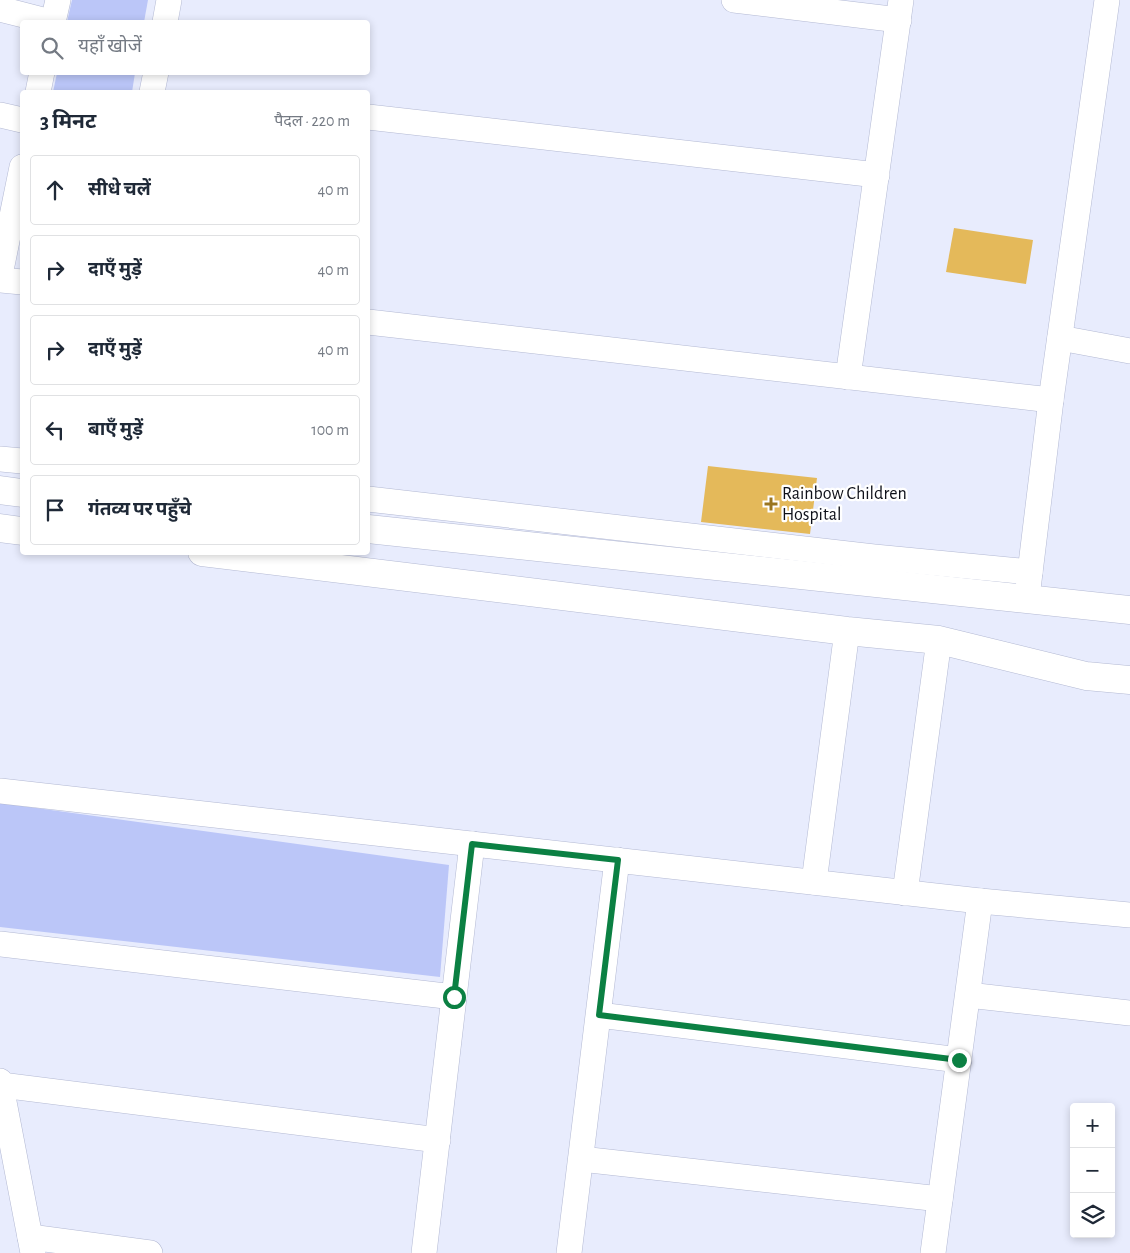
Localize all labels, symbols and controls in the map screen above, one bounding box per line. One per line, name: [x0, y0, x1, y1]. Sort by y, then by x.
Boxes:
search box: [20, 20, 370, 75]
icon: search: [38, 34, 66, 62]
text: यहाँ खोजें: [78, 37, 142, 56]
text: 3 मिनट: [40, 111, 96, 132]
text: पैदल · 220 m: [274, 113, 350, 129]
icon: ahead: [41, 176, 69, 204]
text: सीधे चलें: [88, 180, 151, 199]
text: 40 m: [317, 182, 349, 198]
icon: right: [41, 256, 69, 284]
text: दाएँ मुड़ें: [88, 260, 142, 279]
text: 40 m: [317, 262, 349, 278]
icon: right: [41, 336, 69, 364]
text: दाएँ मुड़ें: [88, 340, 142, 359]
text: 40 m: [317, 342, 349, 358]
icon: left: [41, 416, 69, 444]
text: बाएँ मुड़ें: [88, 420, 143, 439]
text: 100 m: [311, 422, 349, 438]
place label: Rainbow Children Hospital: [782, 485, 907, 524]
icon: arrive: [41, 496, 69, 524]
marker: Rainbow Children Hospital: [764, 497, 778, 511]
text: गंतव्य पर पहुँचे: [88, 500, 191, 519]
route start: [443, 986, 466, 1009]
route end: [948, 1049, 971, 1072]
map controls: [1070, 1103, 1115, 1238]
button: +: [1070, 1103, 1115, 1148]
button: −: [1070, 1148, 1115, 1193]
button: layers: [1070, 1193, 1115, 1238]

